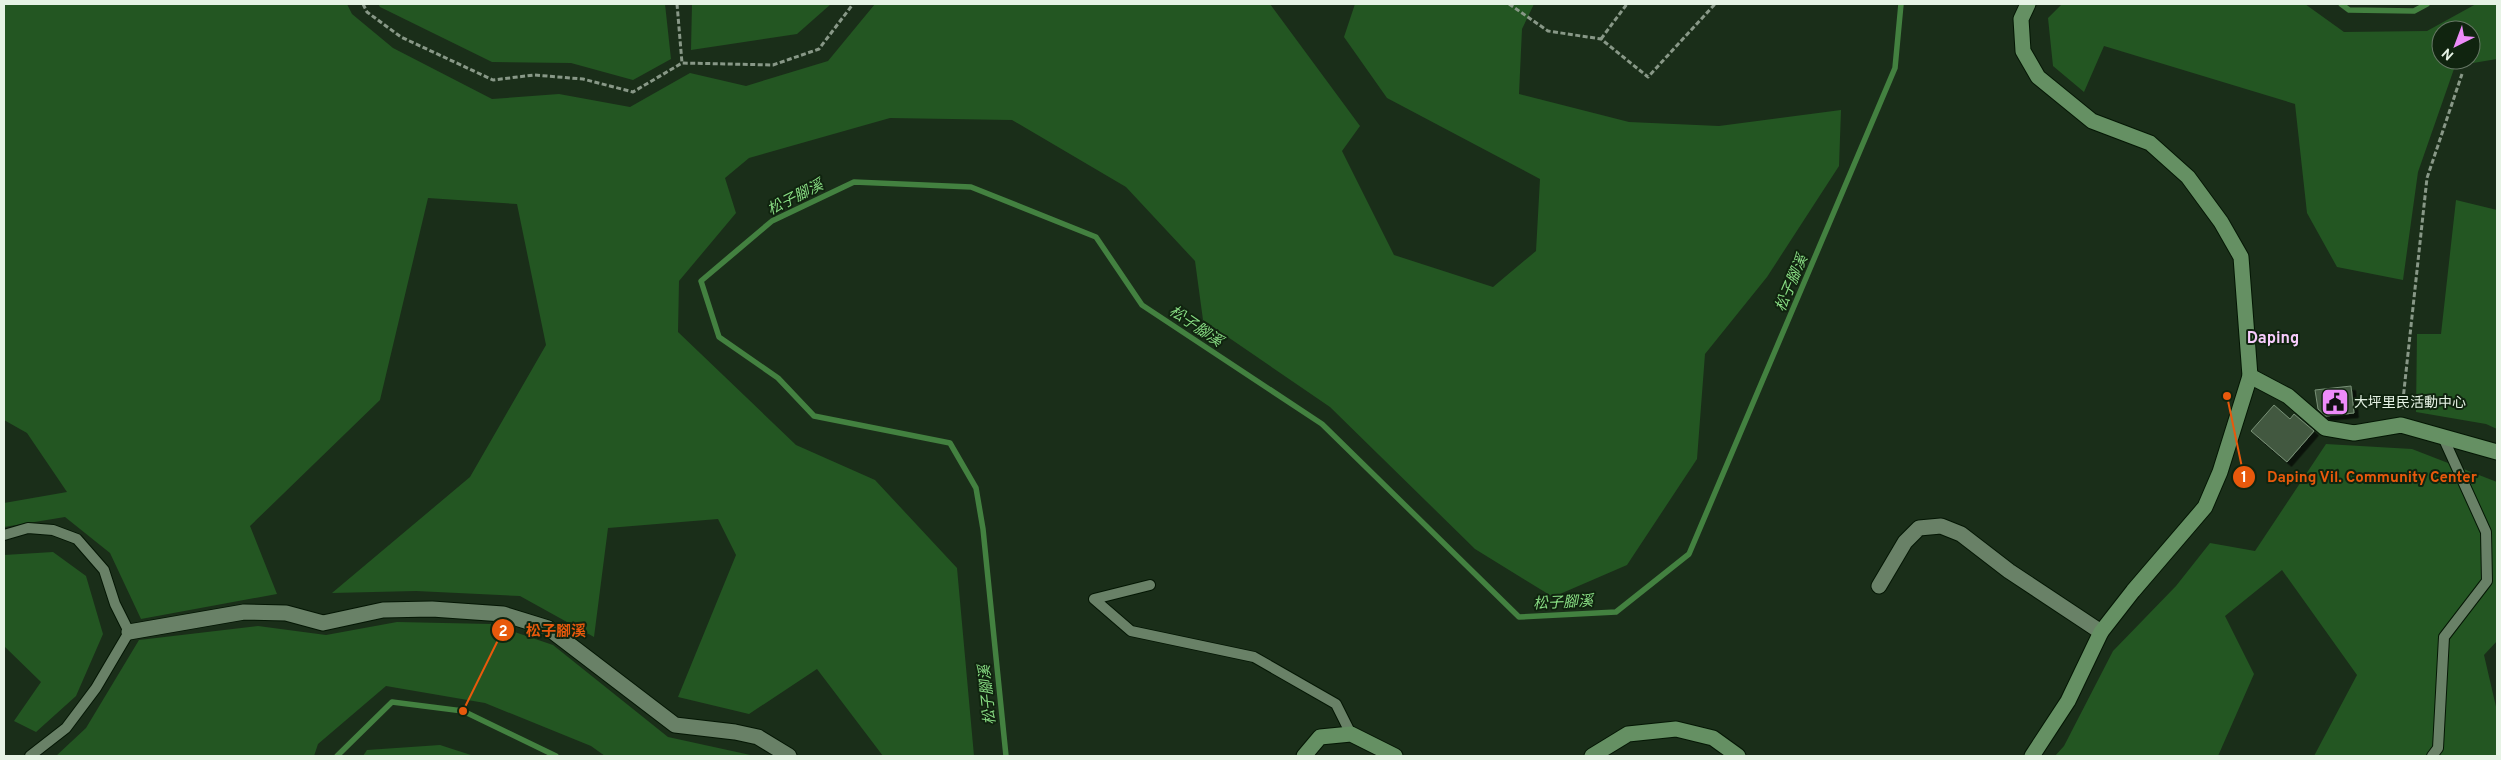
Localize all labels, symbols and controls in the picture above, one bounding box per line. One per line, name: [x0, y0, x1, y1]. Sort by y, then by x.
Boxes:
north arrow: [2431, 20, 2481, 70]
text: N: [2439, 44, 2458, 63]
water label: 松子腳溪: [765, 175, 828, 220]
water label: 松子腳溪: [1772, 250, 1814, 315]
water label: 松子腳溪: [1165, 303, 1227, 353]
district label: Daping: [2247, 329, 2299, 349]
public building icon: 大坪里民活動中心: [2320, 387, 2350, 417]
place label: 大坪里民活動中心: [2354, 395, 2466, 412]
callout: Daping Vil. Community Center: [2231, 462, 2487, 492]
text: 1: [2241, 469, 2247, 488]
text: Daping Vil. Community Center: [2267, 469, 2478, 488]
water label: 松子腳溪: [1533, 592, 1596, 615]
callout: 松子腳溪: [491, 615, 596, 645]
text: 2: [498, 623, 508, 642]
text: 松子腳溪: [526, 623, 586, 642]
water label: 松子腳溪: [976, 662, 1001, 726]

